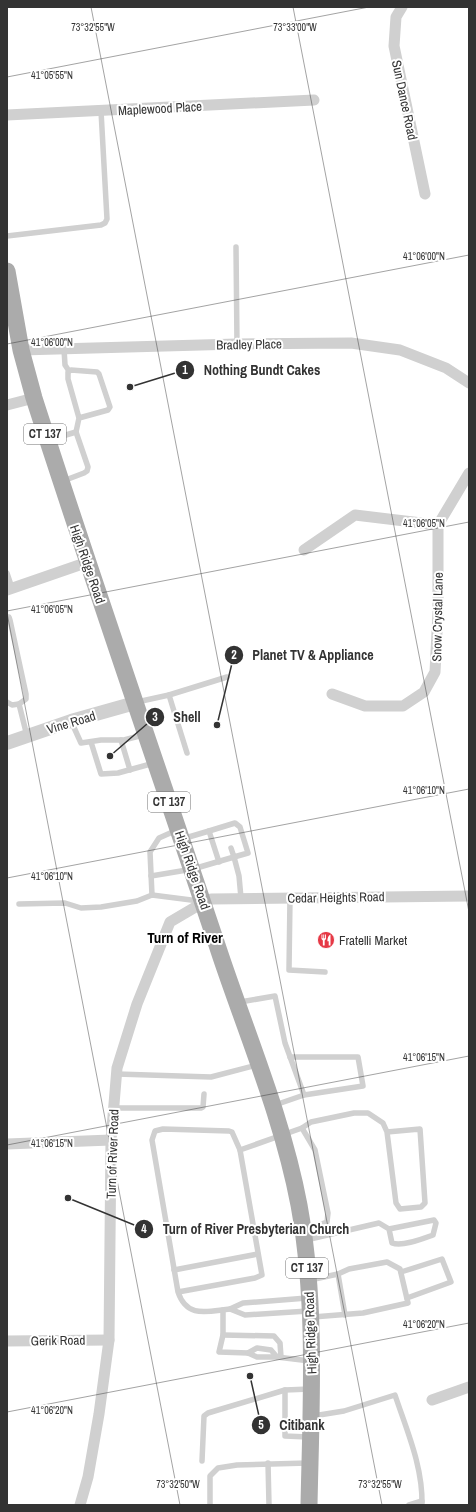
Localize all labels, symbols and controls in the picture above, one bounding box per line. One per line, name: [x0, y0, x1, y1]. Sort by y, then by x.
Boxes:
text: 73°32'55"W: [71, 21, 115, 34]
text: 73°33'00"W: [273, 21, 317, 34]
street label: Sun Dance Road: [388, 59, 421, 142]
text: 41°05'55"N: [31, 69, 73, 82]
street label: Maplewood Place: [118, 98, 203, 119]
text: 41°06'00"N: [403, 250, 445, 263]
street label: Bradley Place: [216, 335, 282, 354]
text: 41°06'00"N: [31, 336, 73, 349]
callout: Nothing Bundt Cakes: [175, 357, 328, 383]
text: Nothing Bundt Cakes: [204, 361, 320, 379]
text: 1: [182, 362, 188, 378]
road number: CT 137: [24, 424, 66, 444]
text: 41°06'05"N: [403, 517, 445, 530]
street label: High Ridge Road: [66, 522, 109, 606]
street label: Snow Crystal Lane: [428, 572, 447, 662]
text: 41°06'05"N: [31, 603, 73, 616]
callout: Planet TV & Appliance: [224, 642, 382, 668]
text: Planet TV & Appliance: [252, 646, 374, 664]
text: 2: [231, 647, 237, 663]
callout: Shell: [145, 704, 209, 730]
street label: Vine Road: [45, 707, 98, 738]
text: Shell: [173, 708, 201, 726]
text: 3: [152, 709, 158, 725]
text: 41°06'10"N: [403, 784, 445, 797]
road number: CT 137: [148, 792, 190, 812]
street label: High Ridge Road: [171, 828, 214, 912]
text: 41°06'10"N: [31, 870, 73, 883]
street label: Cedar Heights Road: [287, 888, 385, 907]
district label: Turn of River: [147, 927, 223, 948]
restaurant icon: Fratelli Market: [316, 930, 336, 950]
place label: Fratelli Market: [339, 932, 407, 949]
text: 41°06'15"N: [403, 1051, 445, 1064]
street label: Turn of River Road: [102, 1109, 123, 1199]
text: 41°06'15"N: [31, 1137, 73, 1150]
callout: Turn of River Presbyterian Church: [134, 1216, 357, 1242]
text: Turn of River Presbyterian Church: [163, 1220, 349, 1238]
text: 4: [141, 1221, 147, 1237]
road number: CT 137: [286, 1258, 328, 1278]
street label: High Ridge Road: [301, 1291, 320, 1374]
text: 41°06'20"N: [403, 1318, 445, 1331]
street label: Gerik Road: [31, 1332, 85, 1349]
text: 41°06'20"N: [31, 1404, 73, 1417]
callout: Citibank: [251, 1412, 332, 1438]
text: Citibank: [279, 1416, 325, 1434]
text: 5: [258, 1417, 264, 1433]
text: 73°32'50"W: [156, 1478, 200, 1491]
text: 73°32'55"W: [358, 1478, 402, 1491]

